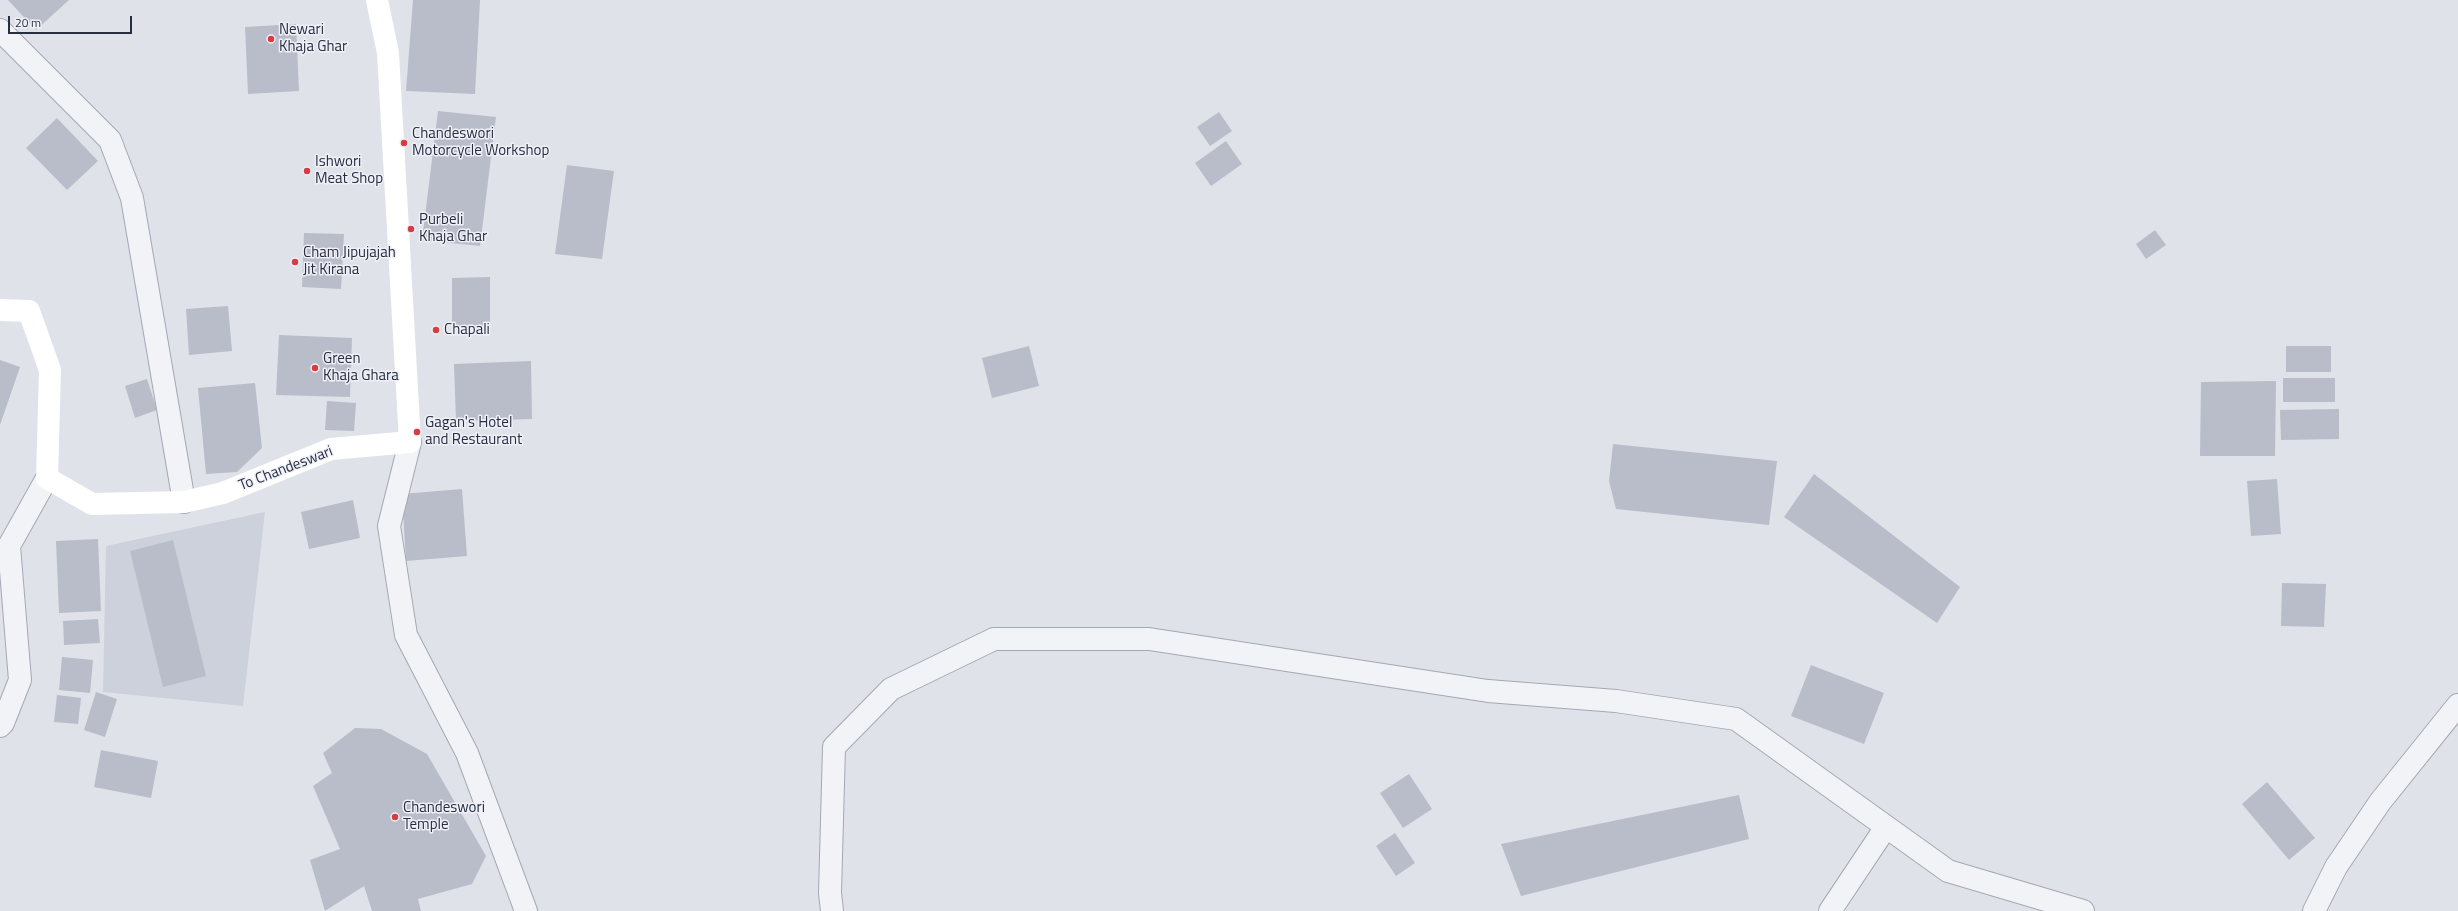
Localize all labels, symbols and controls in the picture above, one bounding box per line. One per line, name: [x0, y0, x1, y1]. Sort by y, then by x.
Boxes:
scale bar: [10, 8, 134, 34]
text: 20 m: [15, 13, 41, 32]
place label: Newari Khaja Ghar: [279, 21, 347, 56]
marker: Newari Khaja Ghar: [266, 34, 276, 44]
place label: Chandeswori Motorcycle Workshop: [412, 125, 549, 160]
marker: Chandeswori Motorcycle Workshop: [399, 138, 409, 148]
place label: Ishwori Meat Shop: [315, 153, 383, 188]
marker: Ishwori Meat Shop: [302, 166, 312, 176]
place label: Purbeli Khaja Ghar: [419, 211, 487, 246]
marker: Purbeli Khaja Ghar: [406, 224, 416, 234]
place label: Cham Jipujajah Jit Kirana: [303, 244, 396, 279]
marker: Cham Jipujajah Jit Kirana: [290, 257, 300, 267]
place label: Chapali: [444, 321, 490, 339]
marker: Chapali: [431, 325, 441, 335]
place label: Green Khaja Ghara: [323, 350, 399, 385]
marker: Green Khaja Ghara: [310, 363, 320, 373]
place label: Gagan's Hotel and Restaurant: [425, 414, 522, 449]
marker: Gagan's Hotel and Restaurant: [412, 427, 422, 437]
street label: To Chandeswari: [236, 443, 336, 495]
place label: Chandeswori Temple: [403, 799, 485, 834]
marker: Chandeswori Temple: [390, 812, 400, 822]

